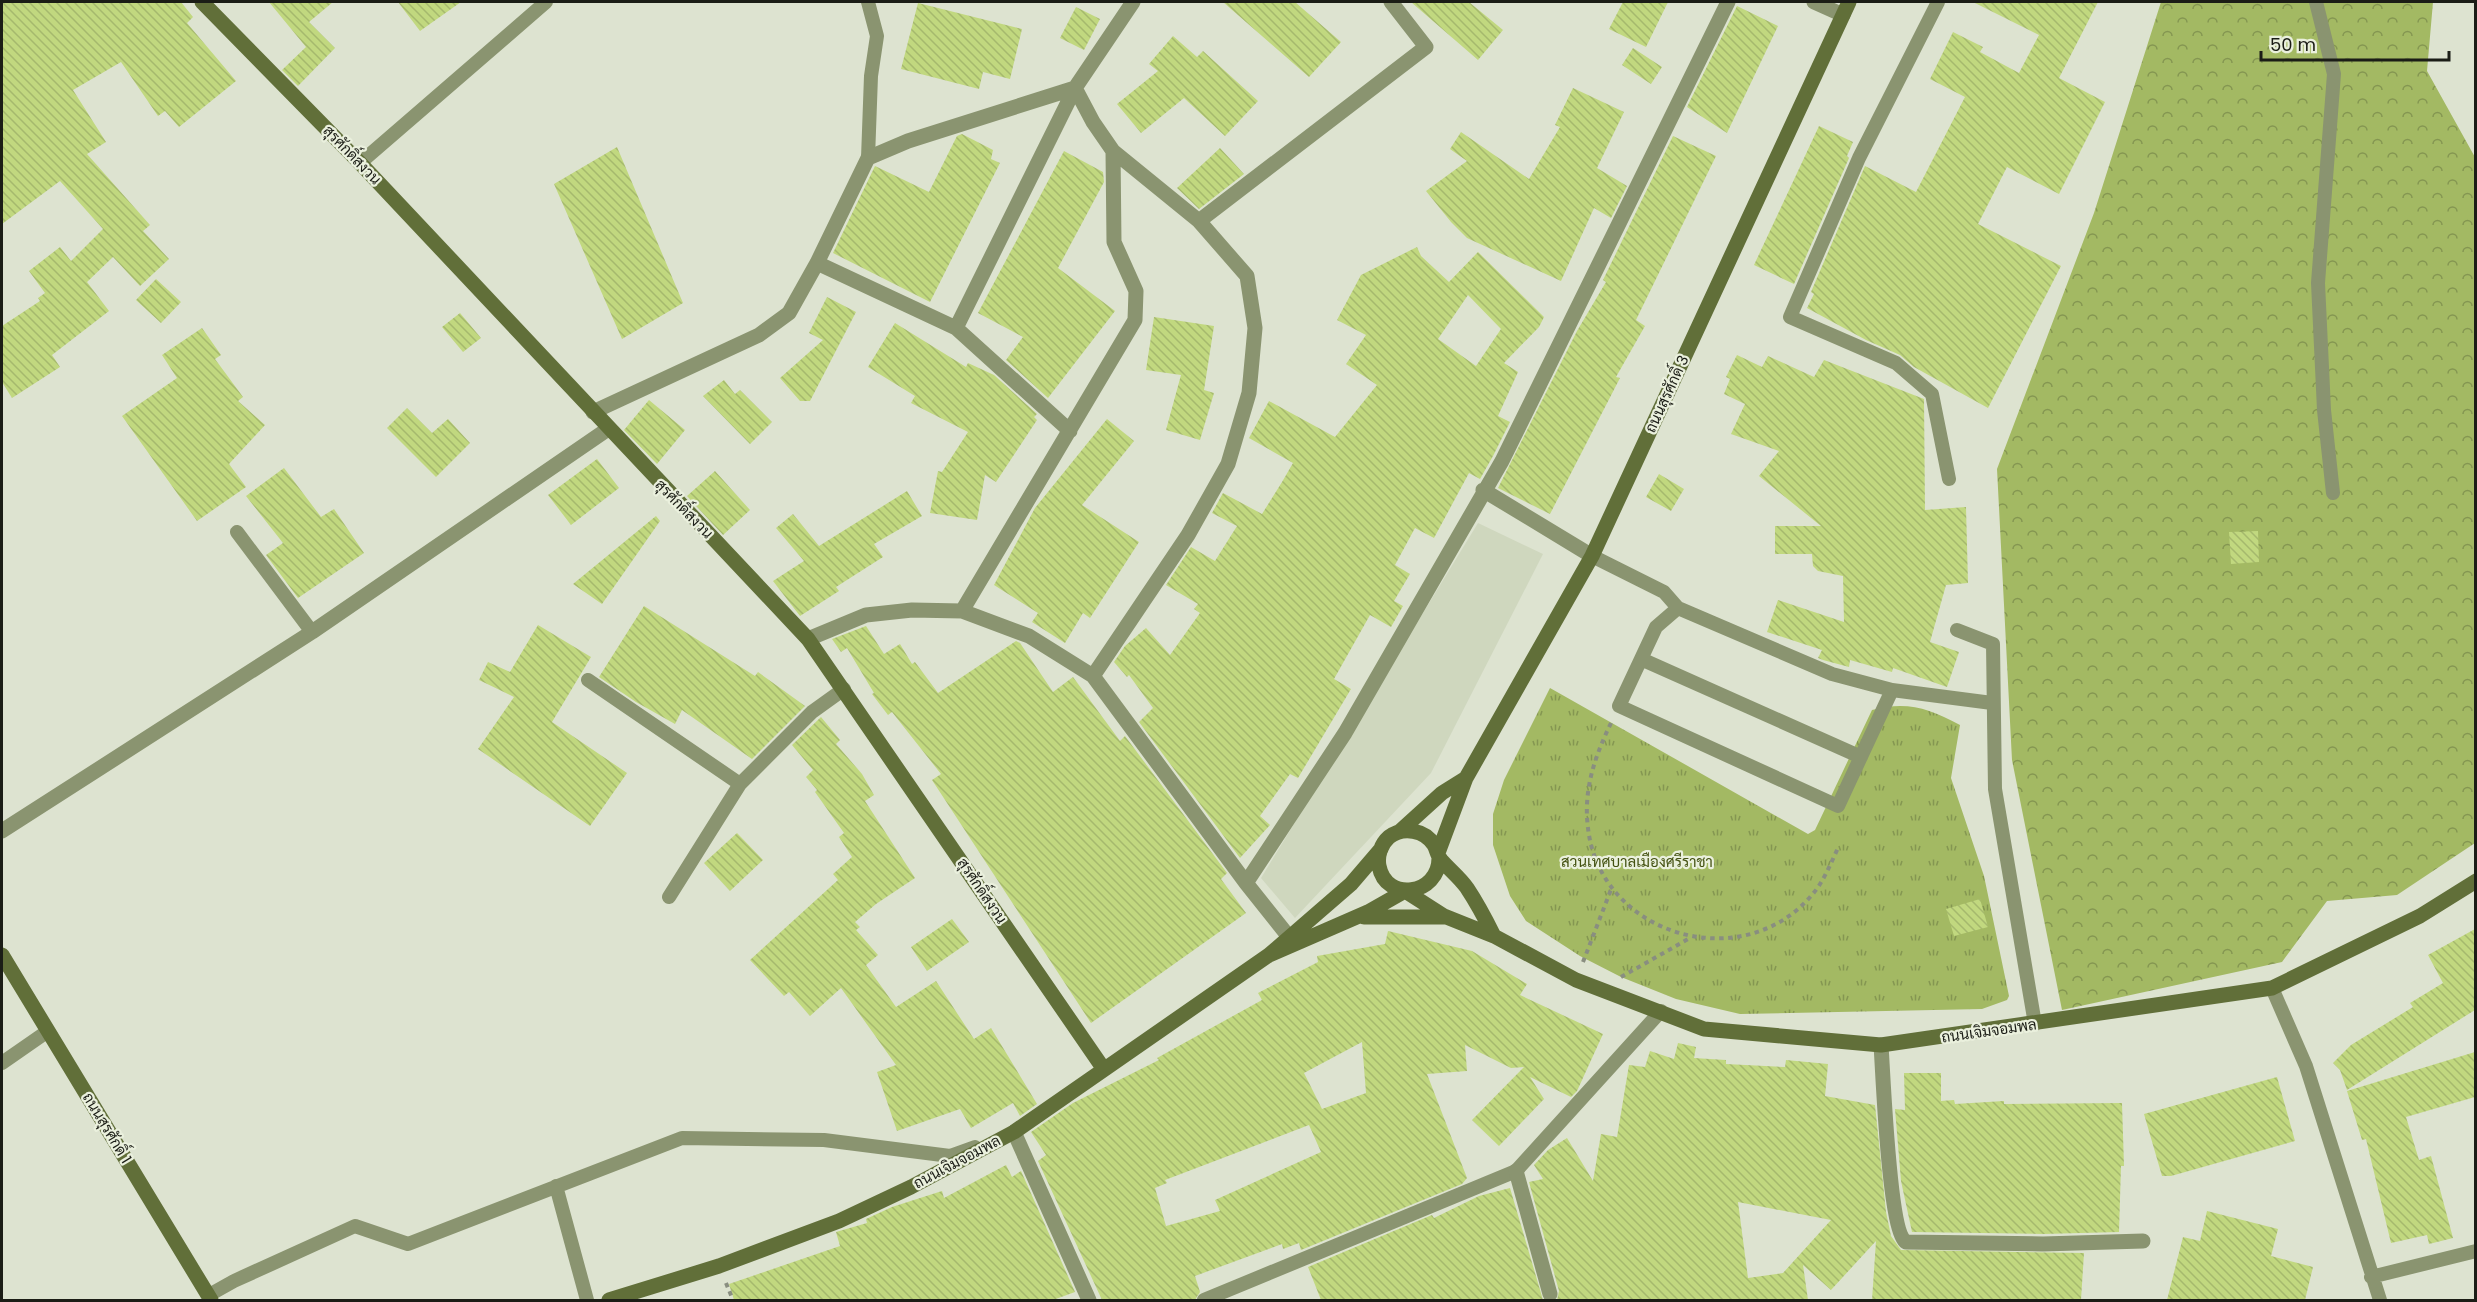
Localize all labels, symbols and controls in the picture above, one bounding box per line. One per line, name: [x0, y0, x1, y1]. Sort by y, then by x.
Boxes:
scale bar: [2261, 24, 2448, 62]
text: 50 m: [2270, 32, 2316, 57]
street label: สุรศักดิ์สงวน: [318, 117, 389, 190]
street label: ถนนสุรศักดิ์ 3: [1636, 350, 1695, 436]
street label: สุรศักดิ์สงวน: [650, 471, 721, 544]
street label: สุรศักดิ์สงวน: [952, 851, 1016, 928]
park label: สวนเทศบาลเมืองศรีราชา: [1561, 851, 1713, 872]
street label: ถนนเจิมจอมพล: [1940, 1013, 2038, 1048]
street label: ถนนสุรศักดิ์ 1: [77, 1086, 141, 1168]
street label: ถนนเจิมจอมพล: [910, 1130, 1004, 1193]

